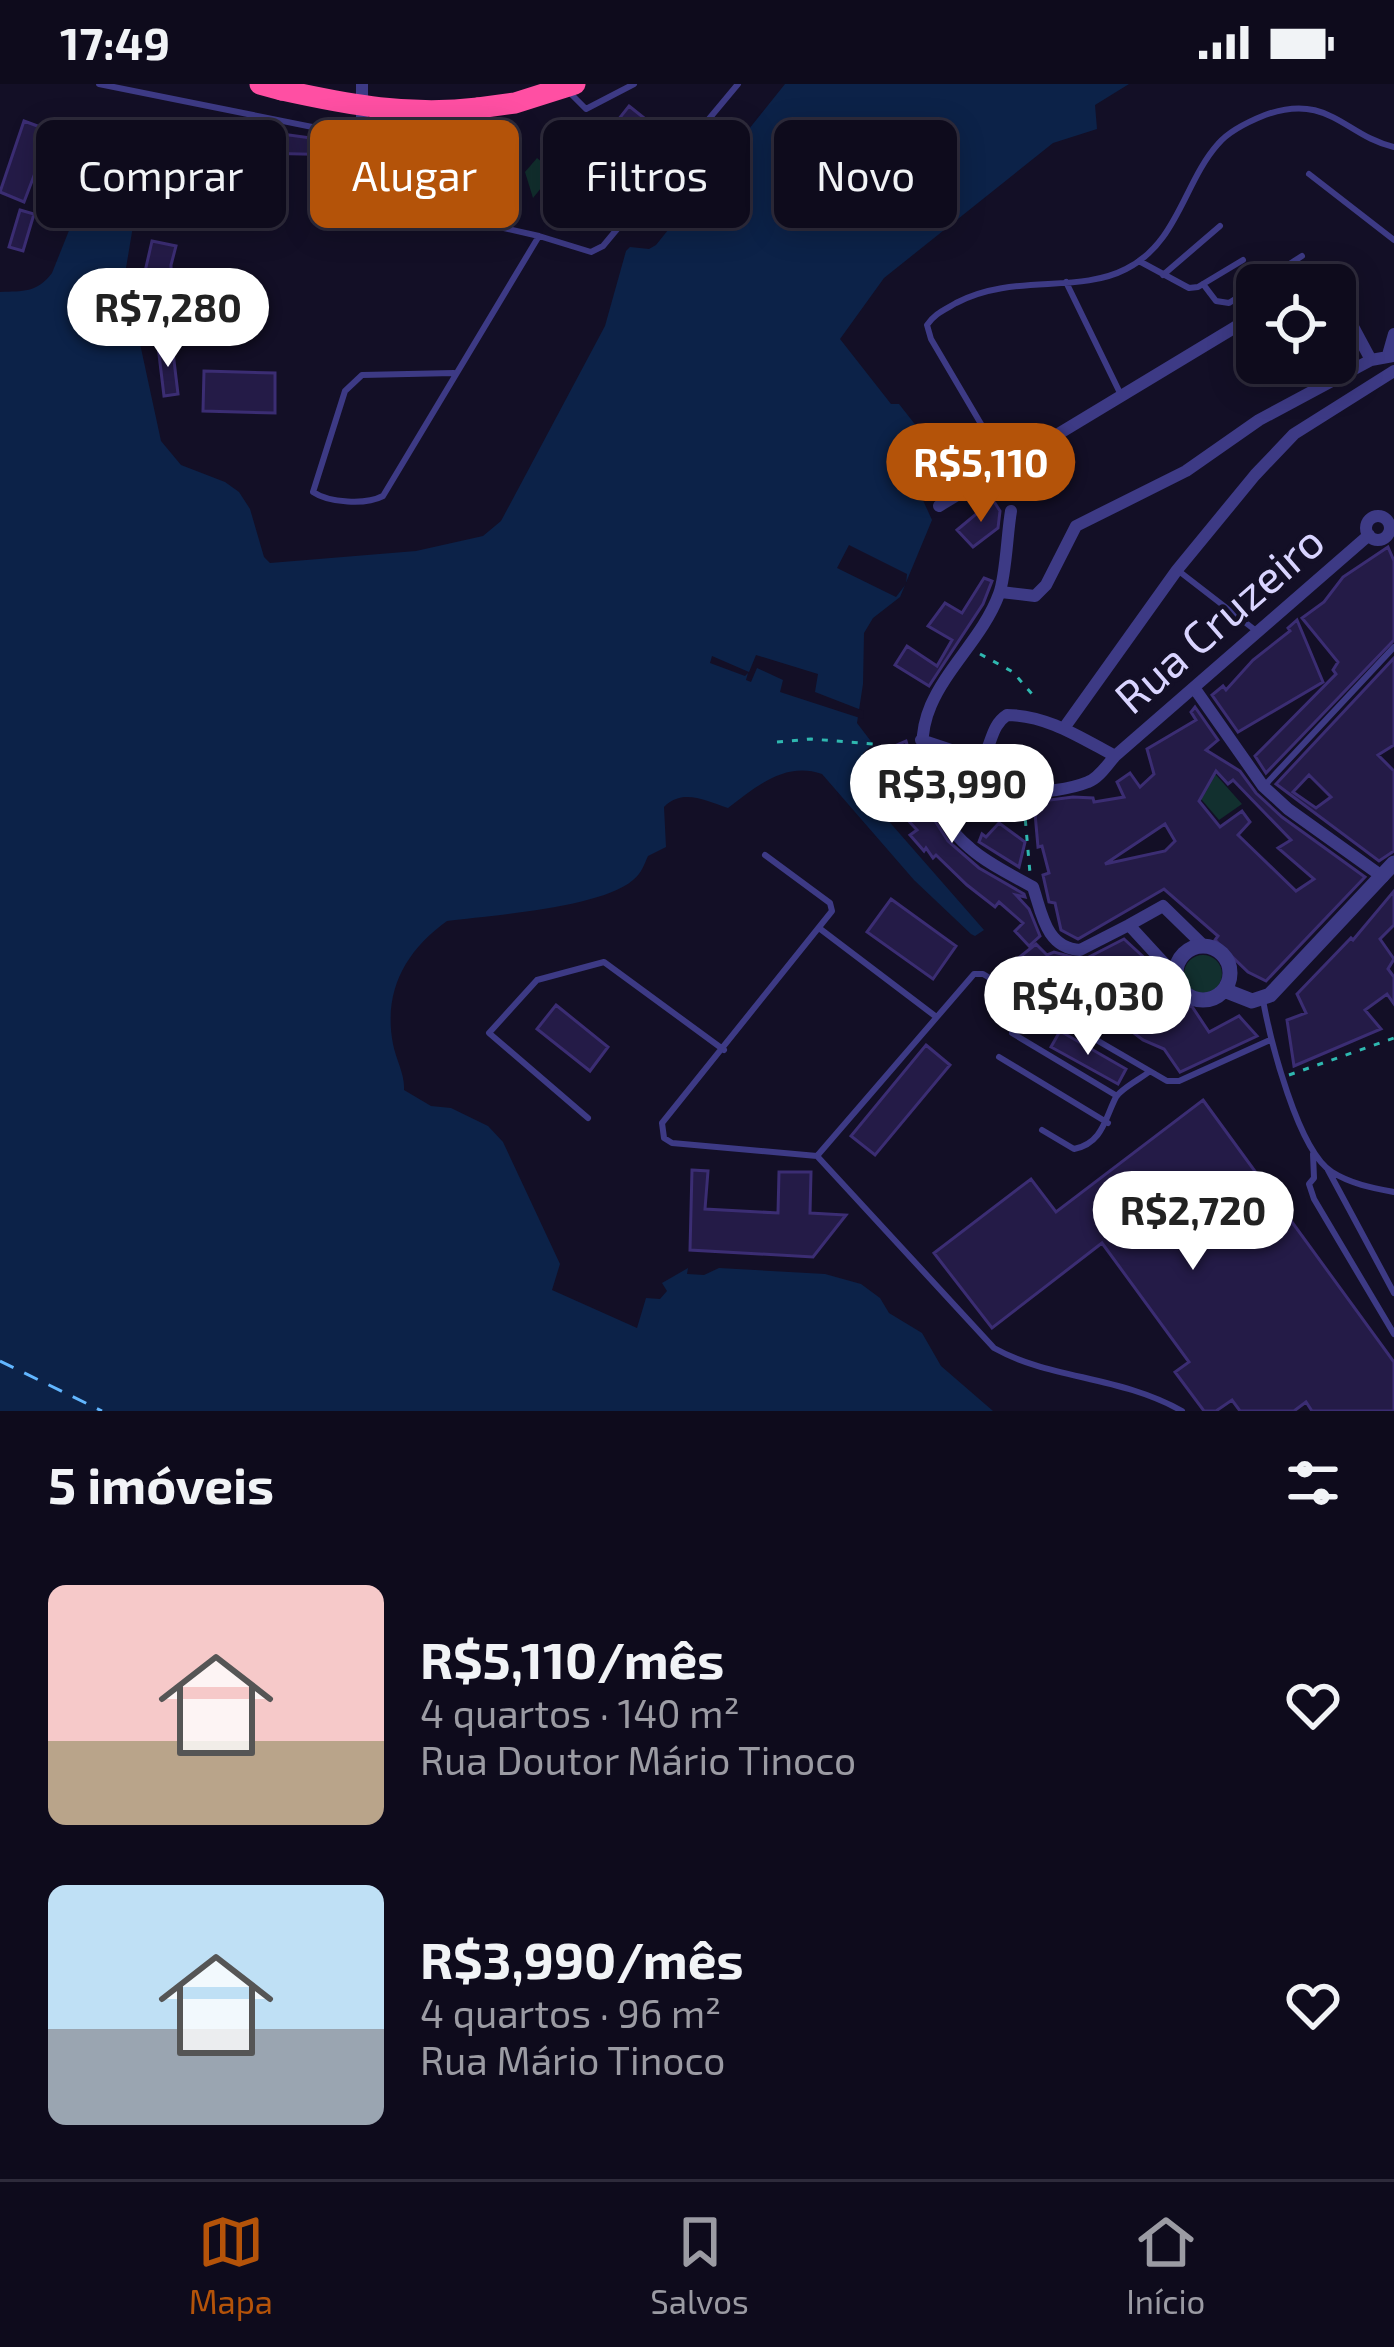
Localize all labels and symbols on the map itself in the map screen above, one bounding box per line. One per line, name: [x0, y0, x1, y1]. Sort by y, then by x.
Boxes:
pin: R$7,280: [57, 268, 279, 370]
pin: R$5,110: [870, 423, 1092, 525]
street label: Rua Cruzeiro: [1103, 513, 1333, 723]
pin: R$3,990: [841, 744, 1063, 846]
pin: R$4,030: [977, 956, 1199, 1058]
pin: R$2,720: [1082, 1171, 1304, 1273]

